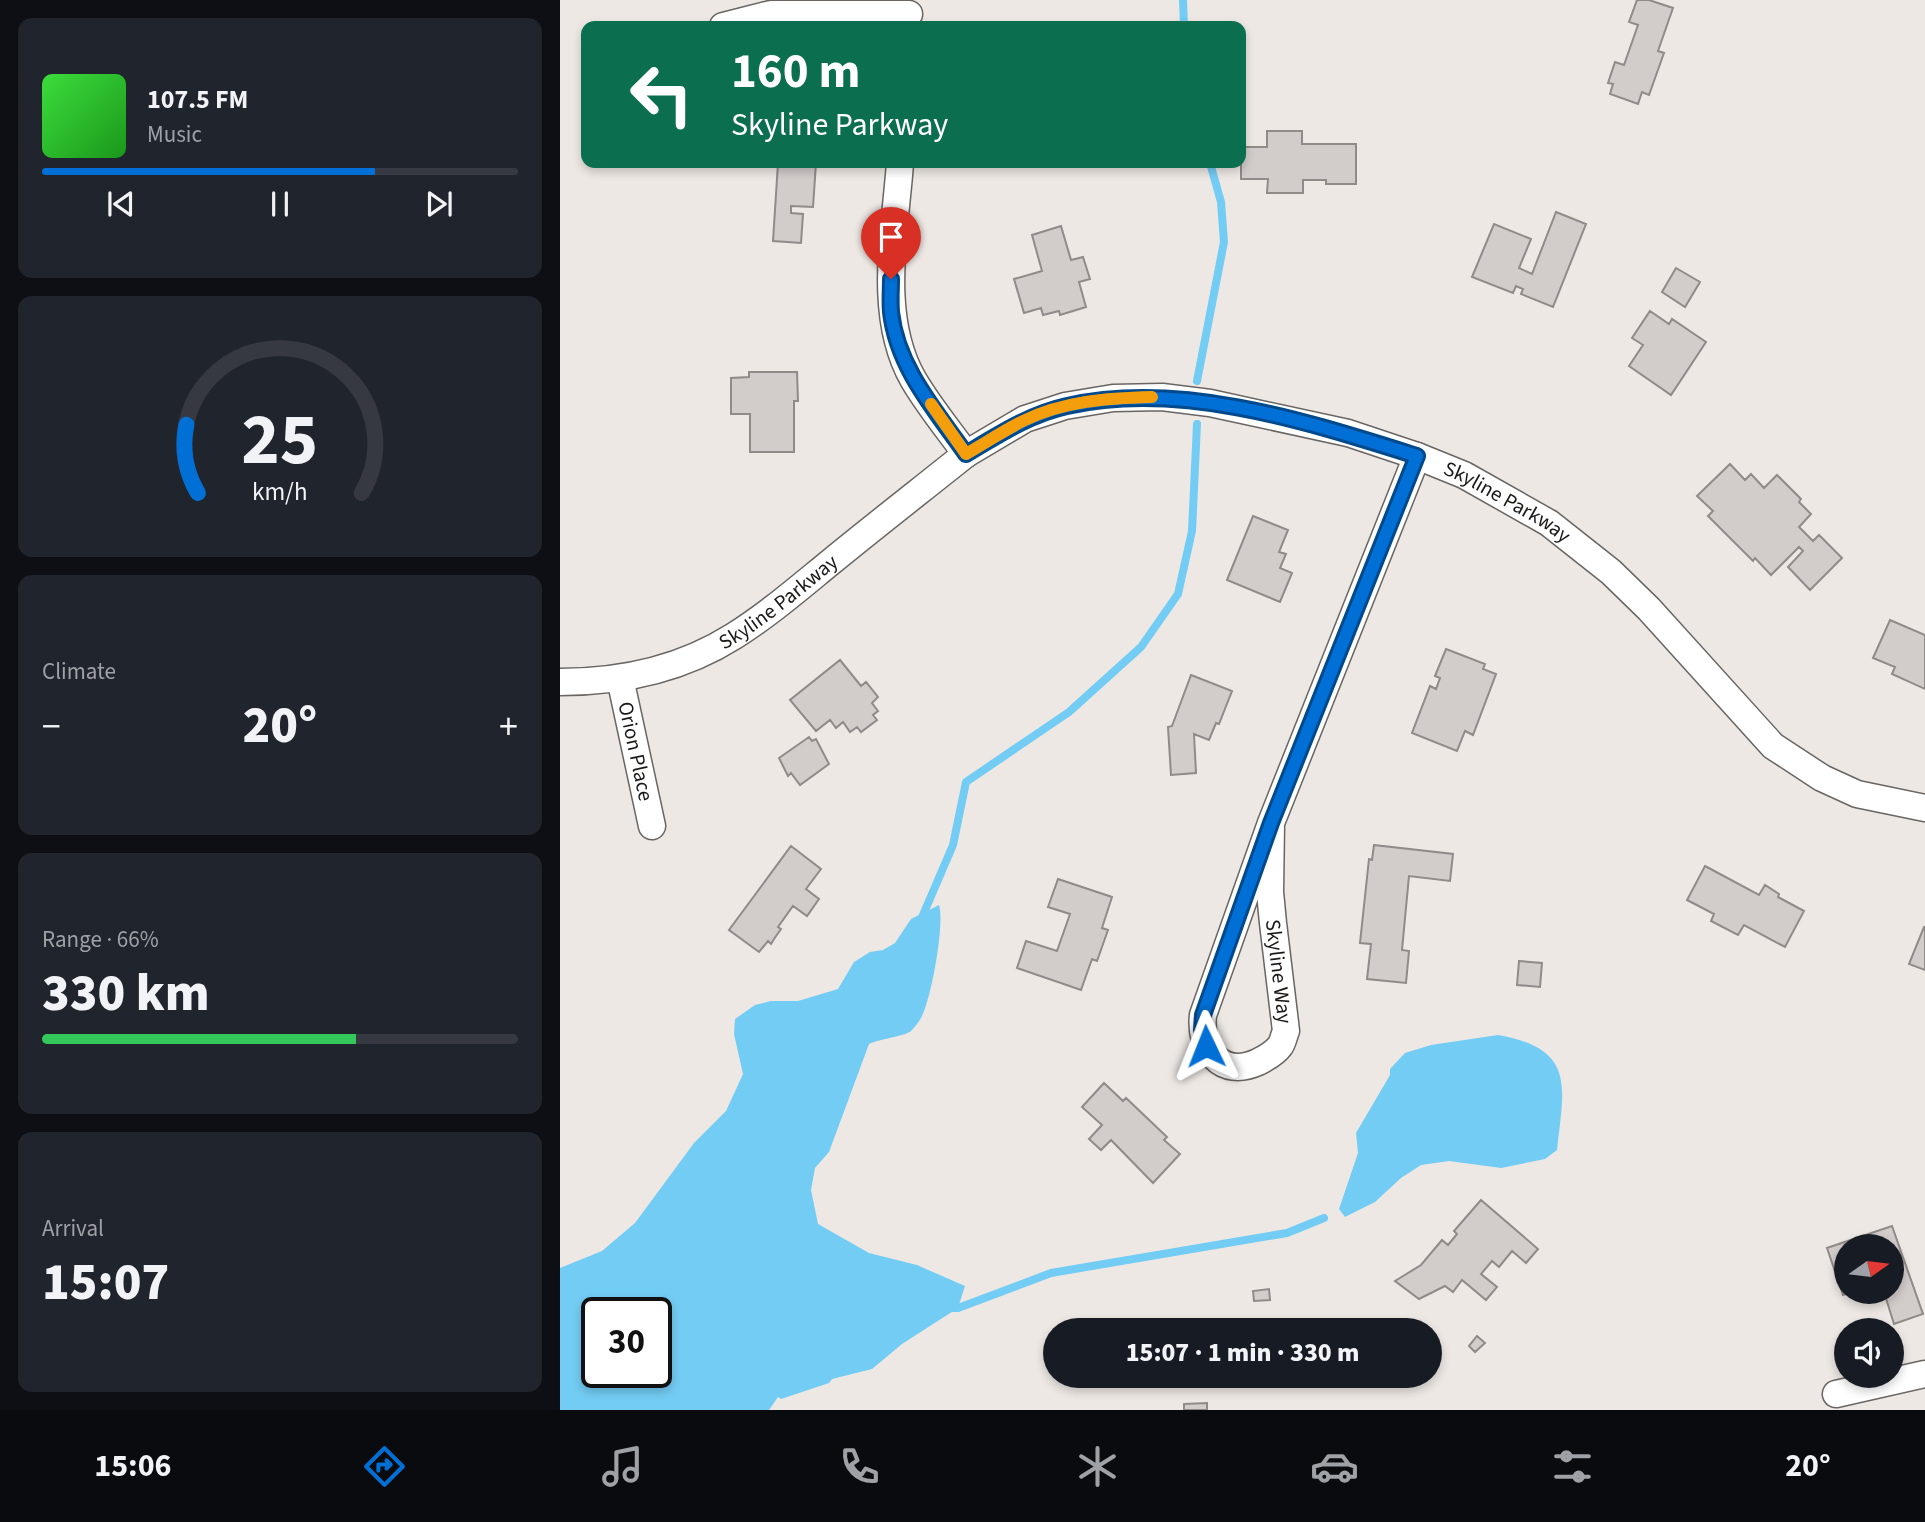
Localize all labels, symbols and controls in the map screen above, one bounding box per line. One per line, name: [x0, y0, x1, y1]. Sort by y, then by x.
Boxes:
text: 160 m: [731, 37, 860, 107]
icon: left: [616, 49, 707, 140]
text: 107.5 FM: [147, 81, 248, 118]
text: Skyline Parkway: [731, 102, 948, 148]
text: Music: [147, 118, 202, 151]
icon: previous: [102, 185, 140, 223]
icon: pause: [261, 185, 299, 223]
icon: next: [420, 185, 458, 223]
pin: [861, 207, 921, 279]
icon: arrive: [872, 218, 910, 256]
text: 25: [242, 388, 318, 492]
street label: Skyline Parkway: [1439, 453, 1578, 550]
text: km/h: [252, 473, 308, 509]
street label: Skyline Parkway: [713, 547, 844, 657]
text: Climate: [42, 655, 116, 688]
text: 20°: [243, 689, 317, 763]
street label: Orion Place: [611, 699, 661, 804]
text: −: [42, 700, 61, 754]
text: +: [499, 700, 518, 754]
street label: Skyline Way: [1258, 918, 1300, 1025]
text: Range · 66%: [42, 923, 159, 956]
text: 330 km: [42, 957, 210, 1031]
position arrow: [1169, 1009, 1243, 1083]
text: Arrival: [42, 1212, 104, 1245]
north arrow: [1834, 1234, 1904, 1304]
map controls: [1834, 1234, 1904, 1388]
text: 15:07: [42, 1246, 169, 1320]
speed limit sign: 30: [581, 1297, 672, 1388]
button: sound: [1834, 1318, 1904, 1388]
text: 15:07 · 1 min · 330 m: [1126, 1334, 1359, 1371]
icon: directions: [360, 1442, 409, 1491]
icon: music: [598, 1442, 647, 1491]
icon: phone: [835, 1442, 884, 1491]
icon: climate: [1073, 1442, 1122, 1491]
icon: car: [1310, 1442, 1359, 1491]
icon: filters: [1548, 1442, 1597, 1491]
text: 15:06: [94, 1443, 171, 1489]
text: 20°: [1785, 1443, 1831, 1489]

